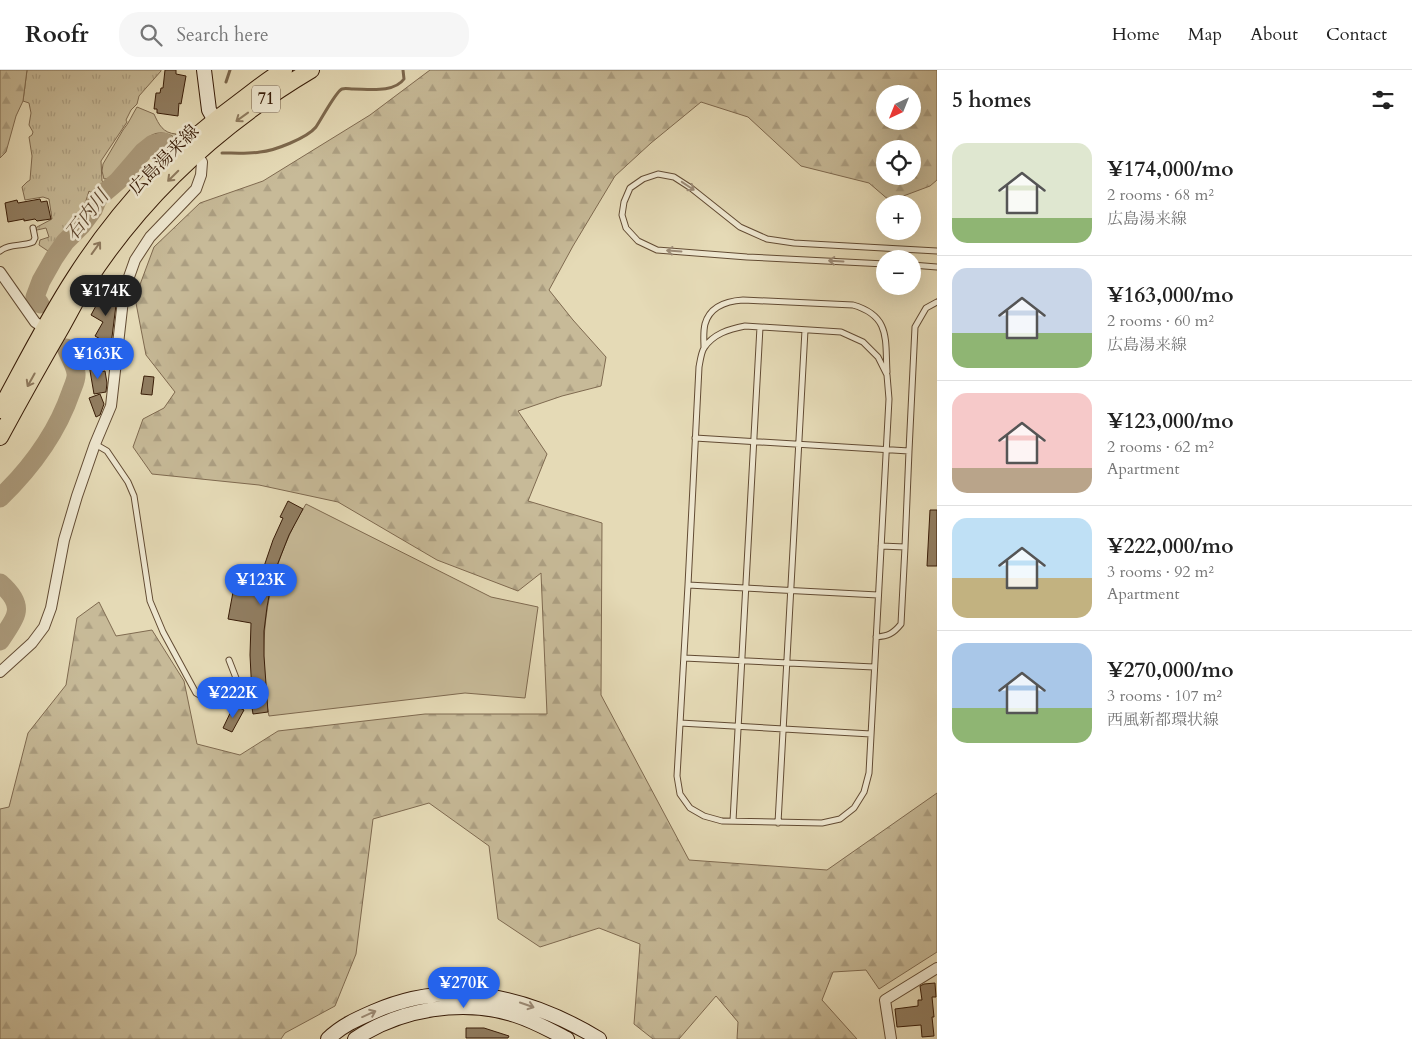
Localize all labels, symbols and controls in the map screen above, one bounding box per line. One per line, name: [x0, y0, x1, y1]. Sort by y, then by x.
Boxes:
search box: [119, 12, 469, 57]
text: Roofr: [25, 18, 89, 51]
icon: search: [137, 21, 165, 49]
text: Search here: [177, 22, 269, 48]
text: Home: [1112, 22, 1160, 47]
text: Map: [1188, 22, 1222, 47]
text: About: [1250, 22, 1298, 47]
text: Contact: [1326, 22, 1387, 47]
road number: 71: [252, 85, 280, 112]
north arrow: [876, 85, 921, 130]
map controls: [876, 85, 921, 295]
text: 5 homes: [952, 86, 1031, 115]
icon: filters: [1369, 86, 1397, 114]
one-way arrow: [235, 112, 249, 122]
street label: 広島湯来線: [123, 119, 205, 201]
button: locate: [876, 140, 921, 185]
text: ¥174,000/mo: [1107, 155, 1233, 184]
icon: home: [992, 163, 1052, 223]
one-way arrow: [167, 170, 179, 182]
one-way arrow: [681, 181, 695, 191]
water label: 石内川: [59, 183, 116, 245]
text: 2 rooms · 68 m²: [1107, 184, 1214, 206]
button: +: [876, 195, 921, 240]
text: 広島湯来線: [1107, 208, 1187, 230]
one-way arrow: [91, 241, 101, 255]
one-way arrow: [666, 246, 682, 256]
button: −: [876, 250, 921, 295]
one-way arrow: [829, 257, 845, 266]
pin: ¥174K: [71, 274, 141, 317]
text: ¥174K: [81, 280, 131, 302]
text: ¥163,000/mo: [1107, 281, 1233, 310]
icon: home: [992, 288, 1052, 348]
text: 2 rooms · 60 m²: [1107, 310, 1214, 332]
text: 広島湯来線: [1107, 334, 1187, 356]
pin: ¥163K: [63, 338, 133, 380]
text: ¥163K: [73, 343, 123, 365]
one-way arrow: [26, 373, 36, 388]
text: ¥123,000/mo: [1107, 407, 1233, 436]
icon: home: [992, 413, 1052, 473]
text: 2 rooms · 62 m²: [1107, 436, 1214, 458]
text: Apartment: [1107, 458, 1180, 480]
text: ¥222,000/mo: [1107, 532, 1233, 561]
icon: home: [992, 538, 1052, 598]
text: 3 rooms · 92 m²: [1107, 561, 1214, 583]
pin: ¥123K: [226, 564, 296, 606]
text: ¥123K: [236, 569, 286, 591]
text: Apartment: [1107, 583, 1180, 605]
text: ¥270,000/mo: [1107, 656, 1233, 685]
icon: home: [992, 663, 1052, 723]
pin: ¥222K: [198, 676, 268, 719]
text: ¥222K: [208, 682, 258, 704]
text: 3 rooms · 107 m²: [1107, 685, 1222, 707]
text: 西風新都環状線: [1107, 709, 1219, 731]
pin: ¥270K: [429, 966, 499, 1009]
text: ¥270K: [439, 972, 489, 994]
one-way arrow: [519, 1001, 534, 1010]
one-way arrow: [361, 1008, 376, 1018]

